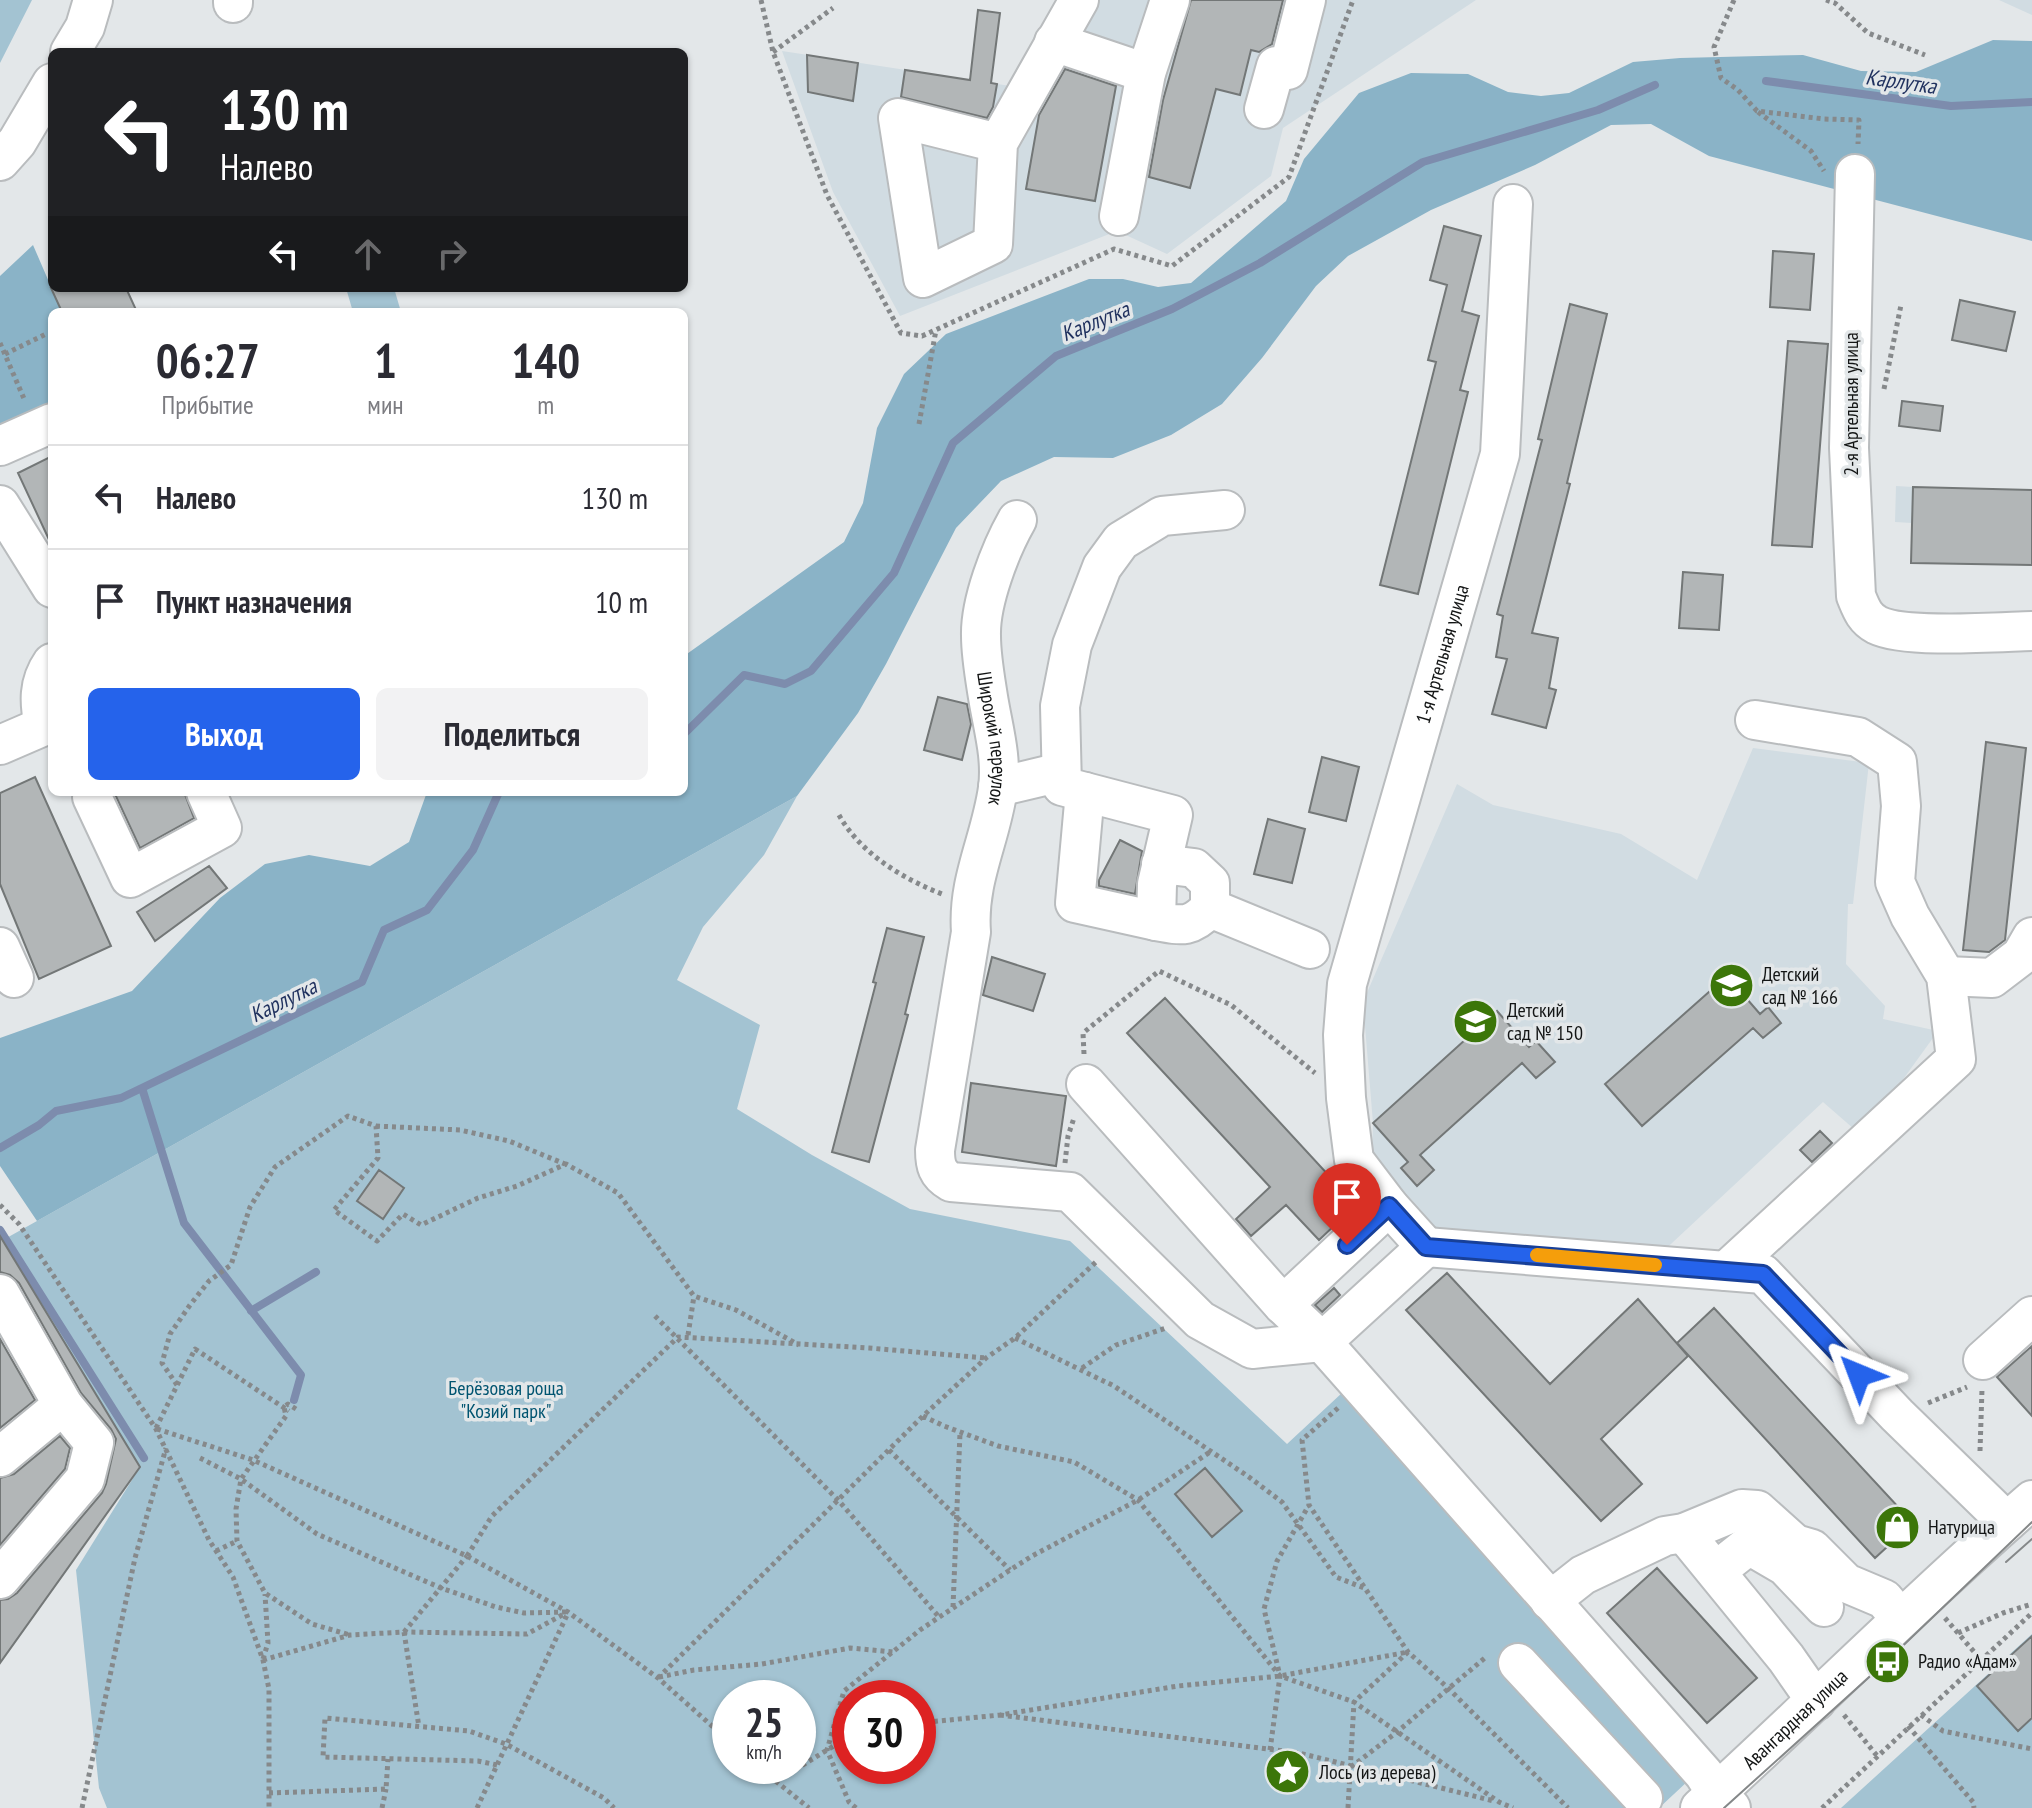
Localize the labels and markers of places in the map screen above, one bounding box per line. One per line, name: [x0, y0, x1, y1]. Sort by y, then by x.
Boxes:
school or university icon: Детский сад № 166: [1707, 961, 1755, 1009]
place label: Детский сад № 166: [1762, 961, 1838, 1010]
place label: Детский сад № 150: [1507, 997, 1583, 1046]
school or university icon: Детский сад № 150: [1452, 998, 1500, 1046]
pin: [1313, 1163, 1381, 1245]
shop icon: Натурица: [1873, 1503, 1921, 1551]
place label: Натурица: [1928, 1514, 1995, 1540]
bus stop icon: Радио «Адам»: [1863, 1637, 1911, 1685]
place label: Радио «Адам»: [1918, 1648, 2017, 1674]
place icon: Лось (из дерева): [1264, 1748, 1312, 1796]
place label: Лось (из дерева): [1318, 1759, 1436, 1785]

